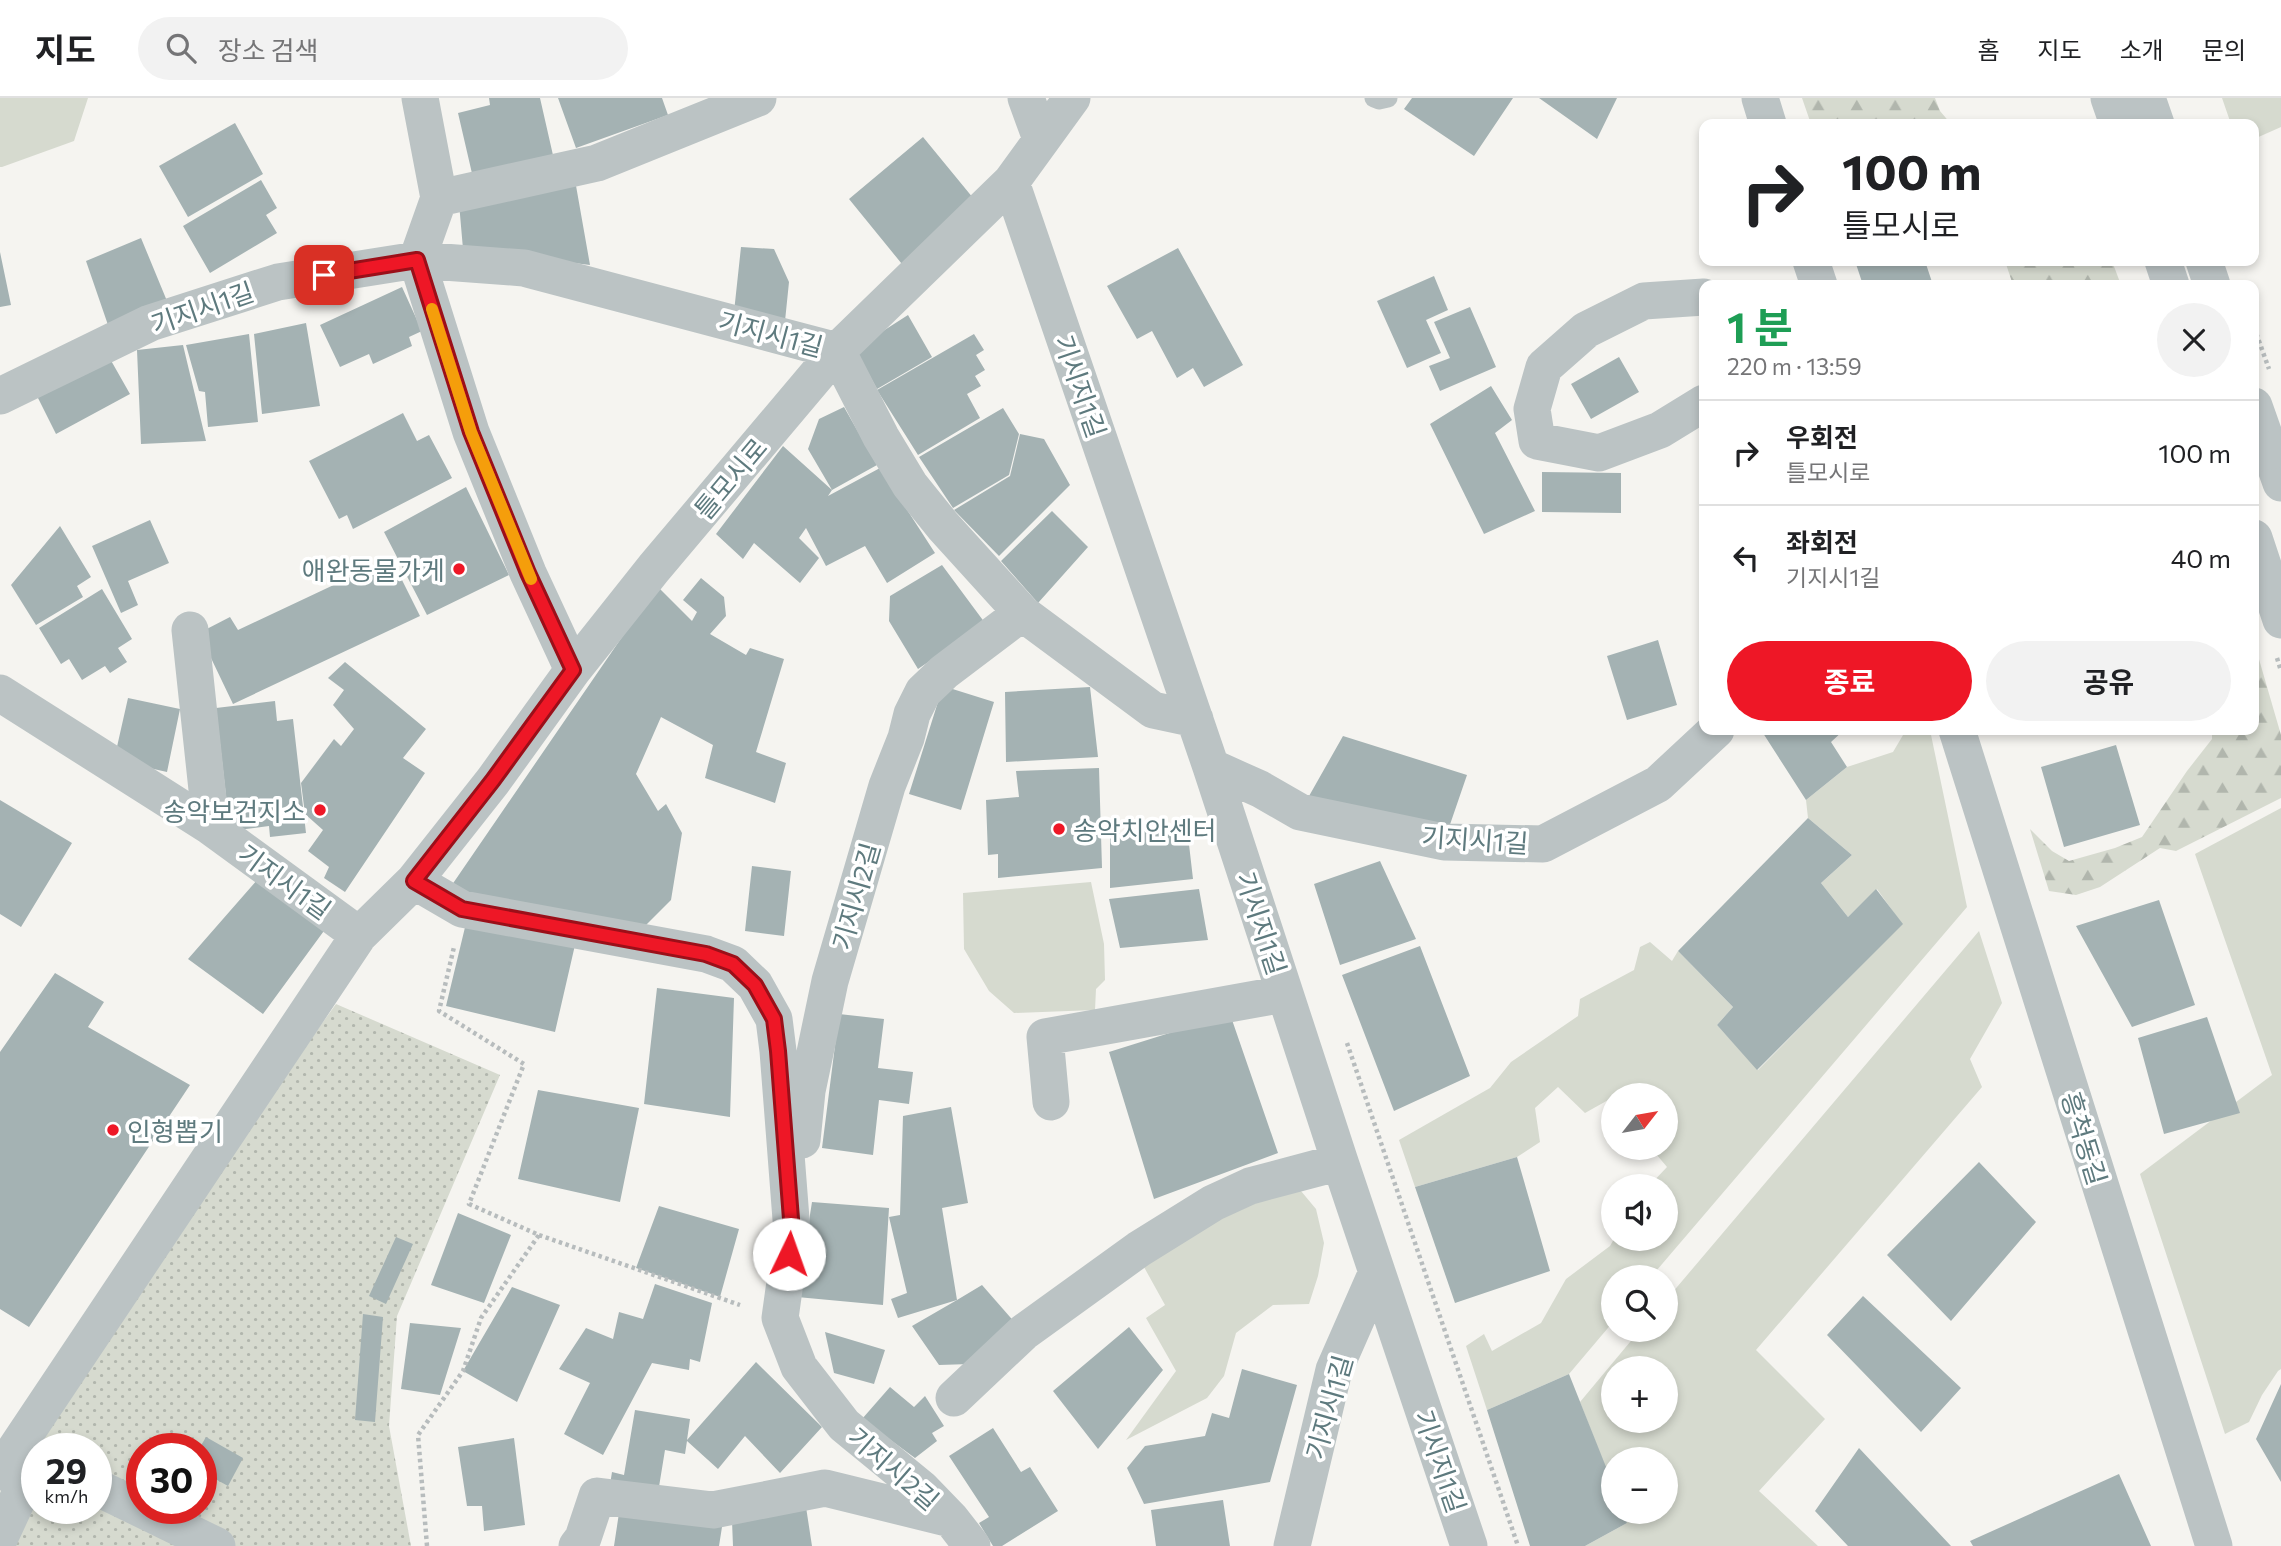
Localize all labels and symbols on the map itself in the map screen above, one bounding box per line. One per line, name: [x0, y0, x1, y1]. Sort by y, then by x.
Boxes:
pin: [294, 245, 354, 305]
street label: 기지시1길: [146, 275, 258, 339]
street label: 기지시1길: [715, 304, 827, 362]
street label: 기시지1길: [1049, 330, 1113, 442]
street label: 틀모시로: [687, 431, 773, 525]
place label: 애완동물가게: [301, 554, 445, 585]
marker: 애완동물가게: [451, 561, 467, 577]
place label: 송악보건지소: [162, 795, 306, 826]
marker: 송악보건지소: [312, 802, 328, 818]
place label: 송악치안센터: [1073, 814, 1217, 845]
street label: 기지시1길: [1421, 820, 1529, 858]
marker: 송악치안센터: [1051, 821, 1067, 837]
street label: 기지시1길: [233, 837, 337, 925]
street label: 기지시2길: [825, 839, 885, 953]
street label: 기시지1길: [1231, 867, 1293, 979]
north arrow: [1601, 1083, 1678, 1160]
street label: 흥척동길: [2056, 1088, 2114, 1188]
place label: 인형뽑기: [127, 1115, 223, 1146]
marker: 인형뽑기: [105, 1122, 121, 1138]
position arrow: [752, 1217, 826, 1291]
street label: 기지시1길: [1298, 1351, 1358, 1463]
street label: 기시지1길: [1409, 1405, 1473, 1517]
street label: 기지시2길: [842, 1420, 946, 1516]
speed limit sign: 30: [126, 1433, 217, 1524]

